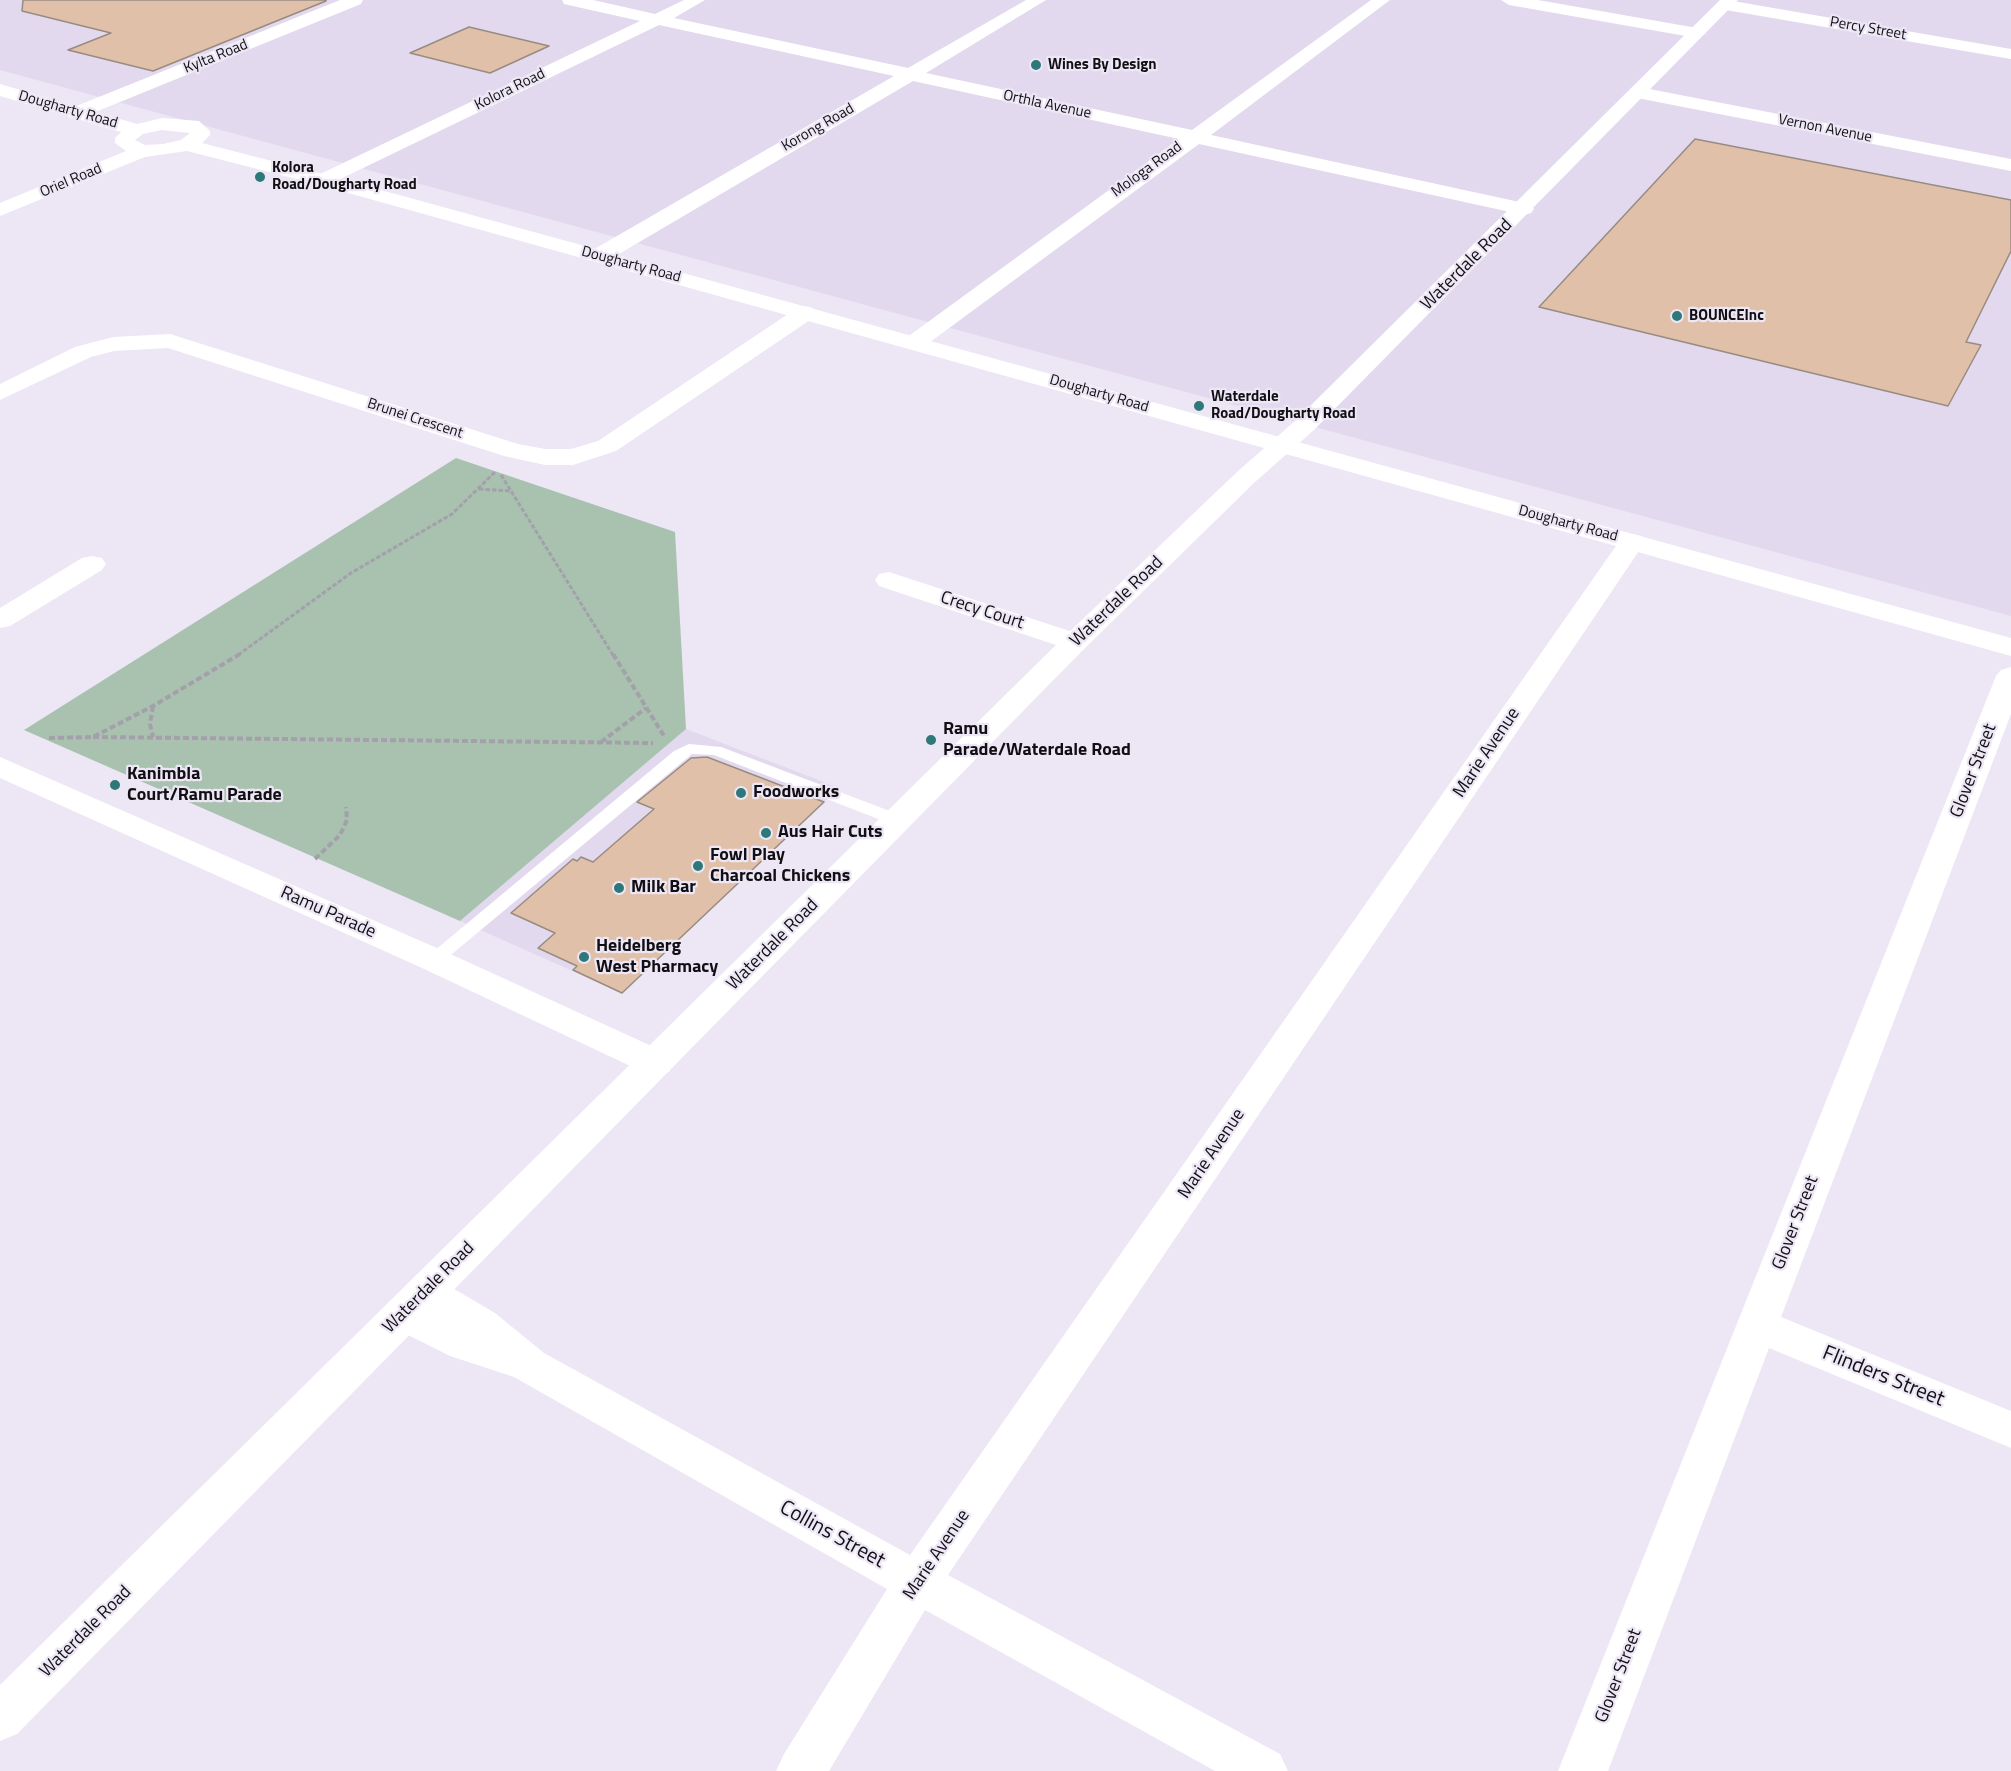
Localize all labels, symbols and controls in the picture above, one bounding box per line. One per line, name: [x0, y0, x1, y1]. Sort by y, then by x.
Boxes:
street label: Percy Street: [1828, 13, 1908, 45]
street label: Kylta Road: [181, 36, 251, 78]
place label: Wines By Design: [1048, 56, 1157, 74]
marker: Wines By Design: [1029, 58, 1043, 72]
street label: Kolora Road: [472, 65, 548, 115]
street label: Dougharty Road: [16, 87, 120, 133]
street label: Orthla Avenue: [1001, 87, 1093, 123]
street label: Korong Road: [779, 100, 857, 156]
street label: Vernon Avenue: [1777, 111, 1873, 147]
street label: Mologa Road: [1108, 138, 1186, 202]
place label: Kolora Road/Dougharty Road: [272, 159, 417, 194]
street label: Oriel Road: [37, 160, 105, 202]
marker: Kolora Road/Dougharty Road: [253, 170, 267, 184]
street label: Waterdale Road: [1417, 215, 1517, 315]
street label: Dougharty Road: [579, 243, 683, 287]
place label: BOUNCEInc: [1689, 307, 1764, 325]
marker: BOUNCEInc: [1670, 309, 1684, 323]
street label: Dougharty Road: [1047, 371, 1151, 417]
place label: Waterdale Road/Dougharty Road: [1211, 388, 1356, 423]
street label: Brunei Crescent: [365, 395, 465, 443]
marker: Waterdale Road/Dougharty Road: [1192, 399, 1206, 413]
street label: Dougharty Road: [1516, 502, 1620, 546]
street label: Waterdale Road: [1066, 552, 1168, 652]
street label: Crecy Court: [937, 587, 1027, 635]
street label: Marie Avenue: [1449, 704, 1525, 802]
place label: Ramu Parade/Waterdale Road: [943, 719, 1131, 762]
street label: Glover Street: [1946, 721, 2002, 821]
marker: Ramu Parade/Waterdale Road: [924, 733, 938, 747]
place label: Kanimbla Court/Ramu Parade: [127, 764, 282, 806]
marker: Kanimbla Court/Ramu Parade: [108, 778, 122, 792]
place label: Foodworks: [753, 782, 839, 804]
marker: Foodworks: [734, 786, 748, 800]
place label: Aus Hair Cuts: [778, 822, 883, 844]
marker: Aus Hair Cuts: [759, 826, 773, 840]
place label: Fowl Play Charcoal Chickens: [710, 845, 850, 888]
marker: Fowl Play Charcoal Chickens: [691, 859, 705, 873]
place label: Milk Bar: [631, 877, 696, 899]
marker: Milk Bar: [612, 881, 626, 895]
street label: Ramu Parade: [277, 882, 379, 944]
street label: Waterdale Road: [723, 895, 823, 995]
place label: Heidelberg West Pharmacy: [596, 936, 718, 978]
marker: Heidelberg West Pharmacy: [577, 950, 591, 964]
street label: Marie Avenue: [1174, 1105, 1250, 1203]
street label: Glover Street: [1768, 1173, 1824, 1273]
street label: Waterdale Road: [379, 1238, 479, 1338]
street label: Flinders Street: [1818, 1341, 1948, 1413]
street label: Collins Street: [775, 1496, 889, 1574]
street label: Marie Avenue: [899, 1506, 975, 1604]
street label: Waterdale Road: [36, 1582, 136, 1682]
street label: Glover Street: [1591, 1626, 1647, 1726]

